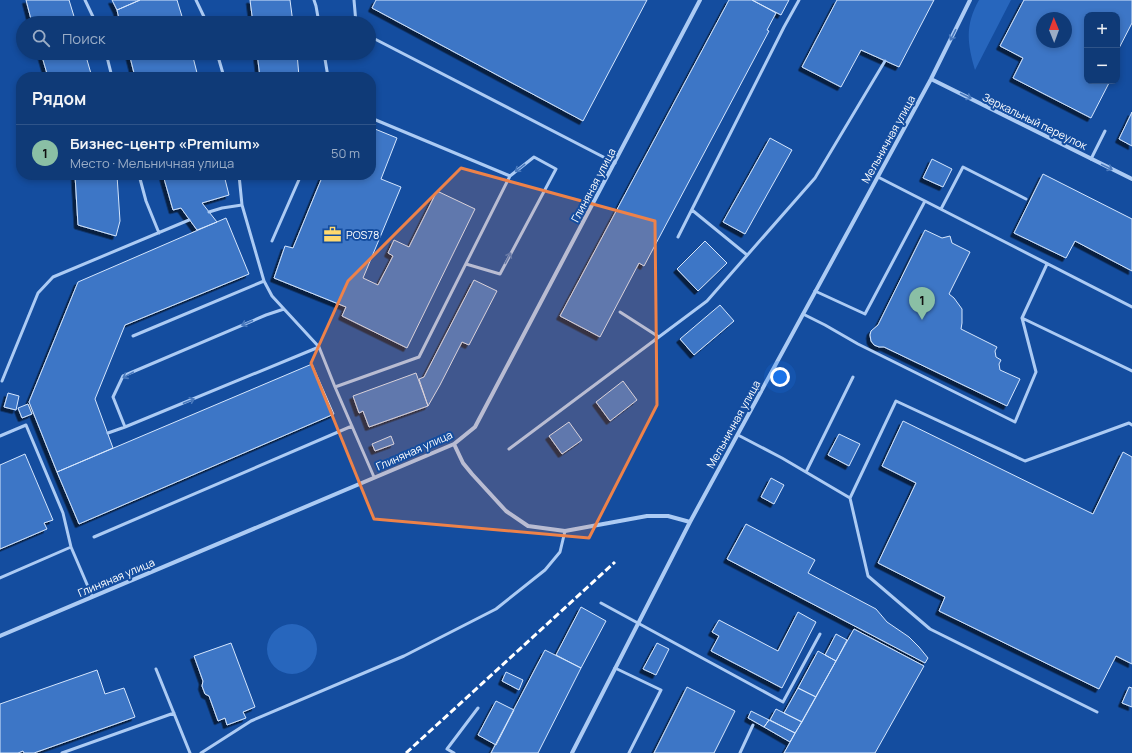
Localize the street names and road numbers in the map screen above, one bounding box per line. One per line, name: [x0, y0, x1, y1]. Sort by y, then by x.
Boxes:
street label: Зеркальный переулок: [980, 89, 1090, 153]
street label: Мельничная улица: [858, 92, 918, 186]
street label: Глиняная улица: [567, 145, 619, 225]
street label: Мельничная улица: [703, 377, 763, 471]
street label: Глиняная улица: [373, 426, 455, 474]
street label: Глиняная улица: [75, 554, 157, 600]

